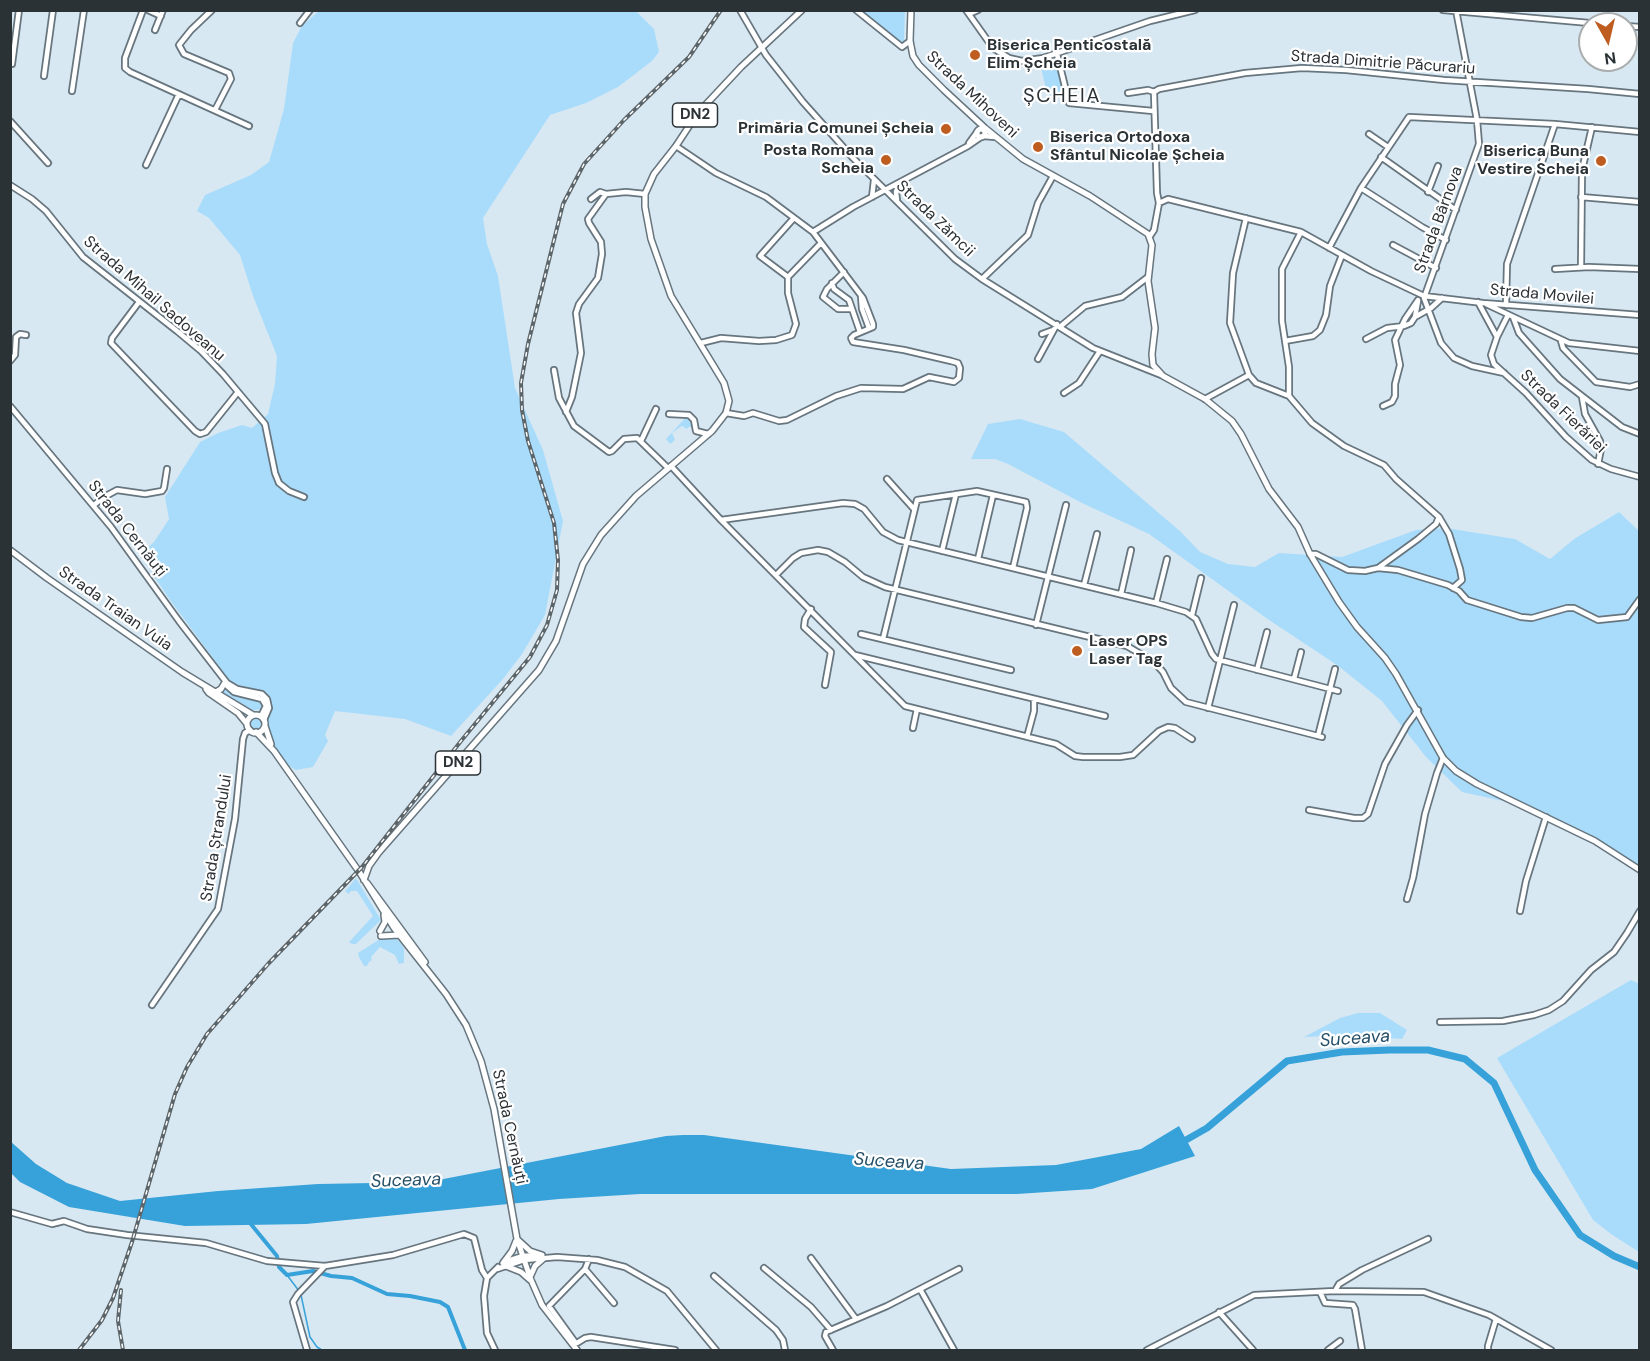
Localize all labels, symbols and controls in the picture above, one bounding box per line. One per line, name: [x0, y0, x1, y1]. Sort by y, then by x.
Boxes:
north arrow: [1578, 12, 1638, 72]
place label: Biserica Penticostală Elim Șcheia: [987, 36, 1151, 74]
street label: Strada Mihoveni: [922, 47, 1022, 143]
street label: Strada Dimitrie Păcurariu: [1290, 47, 1476, 79]
text: N: [1603, 47, 1618, 70]
marker: Biserica Penticostală Elim Șcheia: [968, 48, 982, 62]
district label: ȘCHEIA: [1023, 85, 1101, 109]
road number: DN2: [672, 103, 718, 127]
place label: Primăria Comunei Șcheia: [738, 119, 934, 139]
marker: Primăria Comunei Șcheia: [939, 122, 953, 136]
place label: Biserica Ortodoxa Sfântul Nicolae Șcheia: [1050, 128, 1225, 166]
marker: Biserica Ortodoxa Sfântul Nicolae Șcheia: [1031, 140, 1045, 154]
place label: Posta Romana Scheia: [763, 141, 874, 179]
place label: Biserica Buna Vestire Scheia: [1477, 142, 1589, 180]
marker: Posta Romana Scheia: [879, 153, 893, 167]
marker: Biserica Buna Vestire Scheia: [1594, 154, 1608, 168]
street label: Strada Bârnova: [1411, 164, 1467, 276]
street label: Strada Zămcii: [892, 177, 978, 261]
street label: Strada Mihail Sadoveanu: [79, 232, 229, 366]
street label: Strada Movilei: [1489, 281, 1595, 309]
street label: Strada Fierăriei: [1516, 366, 1610, 458]
street label: Strada Cernăuți: [83, 477, 171, 581]
street label: Strada Traian Vuia: [55, 563, 175, 655]
place label: Laser OPS Laser Tag: [1089, 632, 1168, 670]
marker: Laser OPS Laser Tag: [1070, 644, 1084, 658]
road number: DN2: [436, 751, 480, 775]
street label: Strada Ștrandului: [197, 773, 237, 903]
water label: Suceava: [1319, 1026, 1391, 1052]
street label: Strada Cernăuți: [487, 1068, 531, 1186]
water label: Suceava: [853, 1149, 925, 1175]
water label: Suceava: [370, 1169, 442, 1193]

